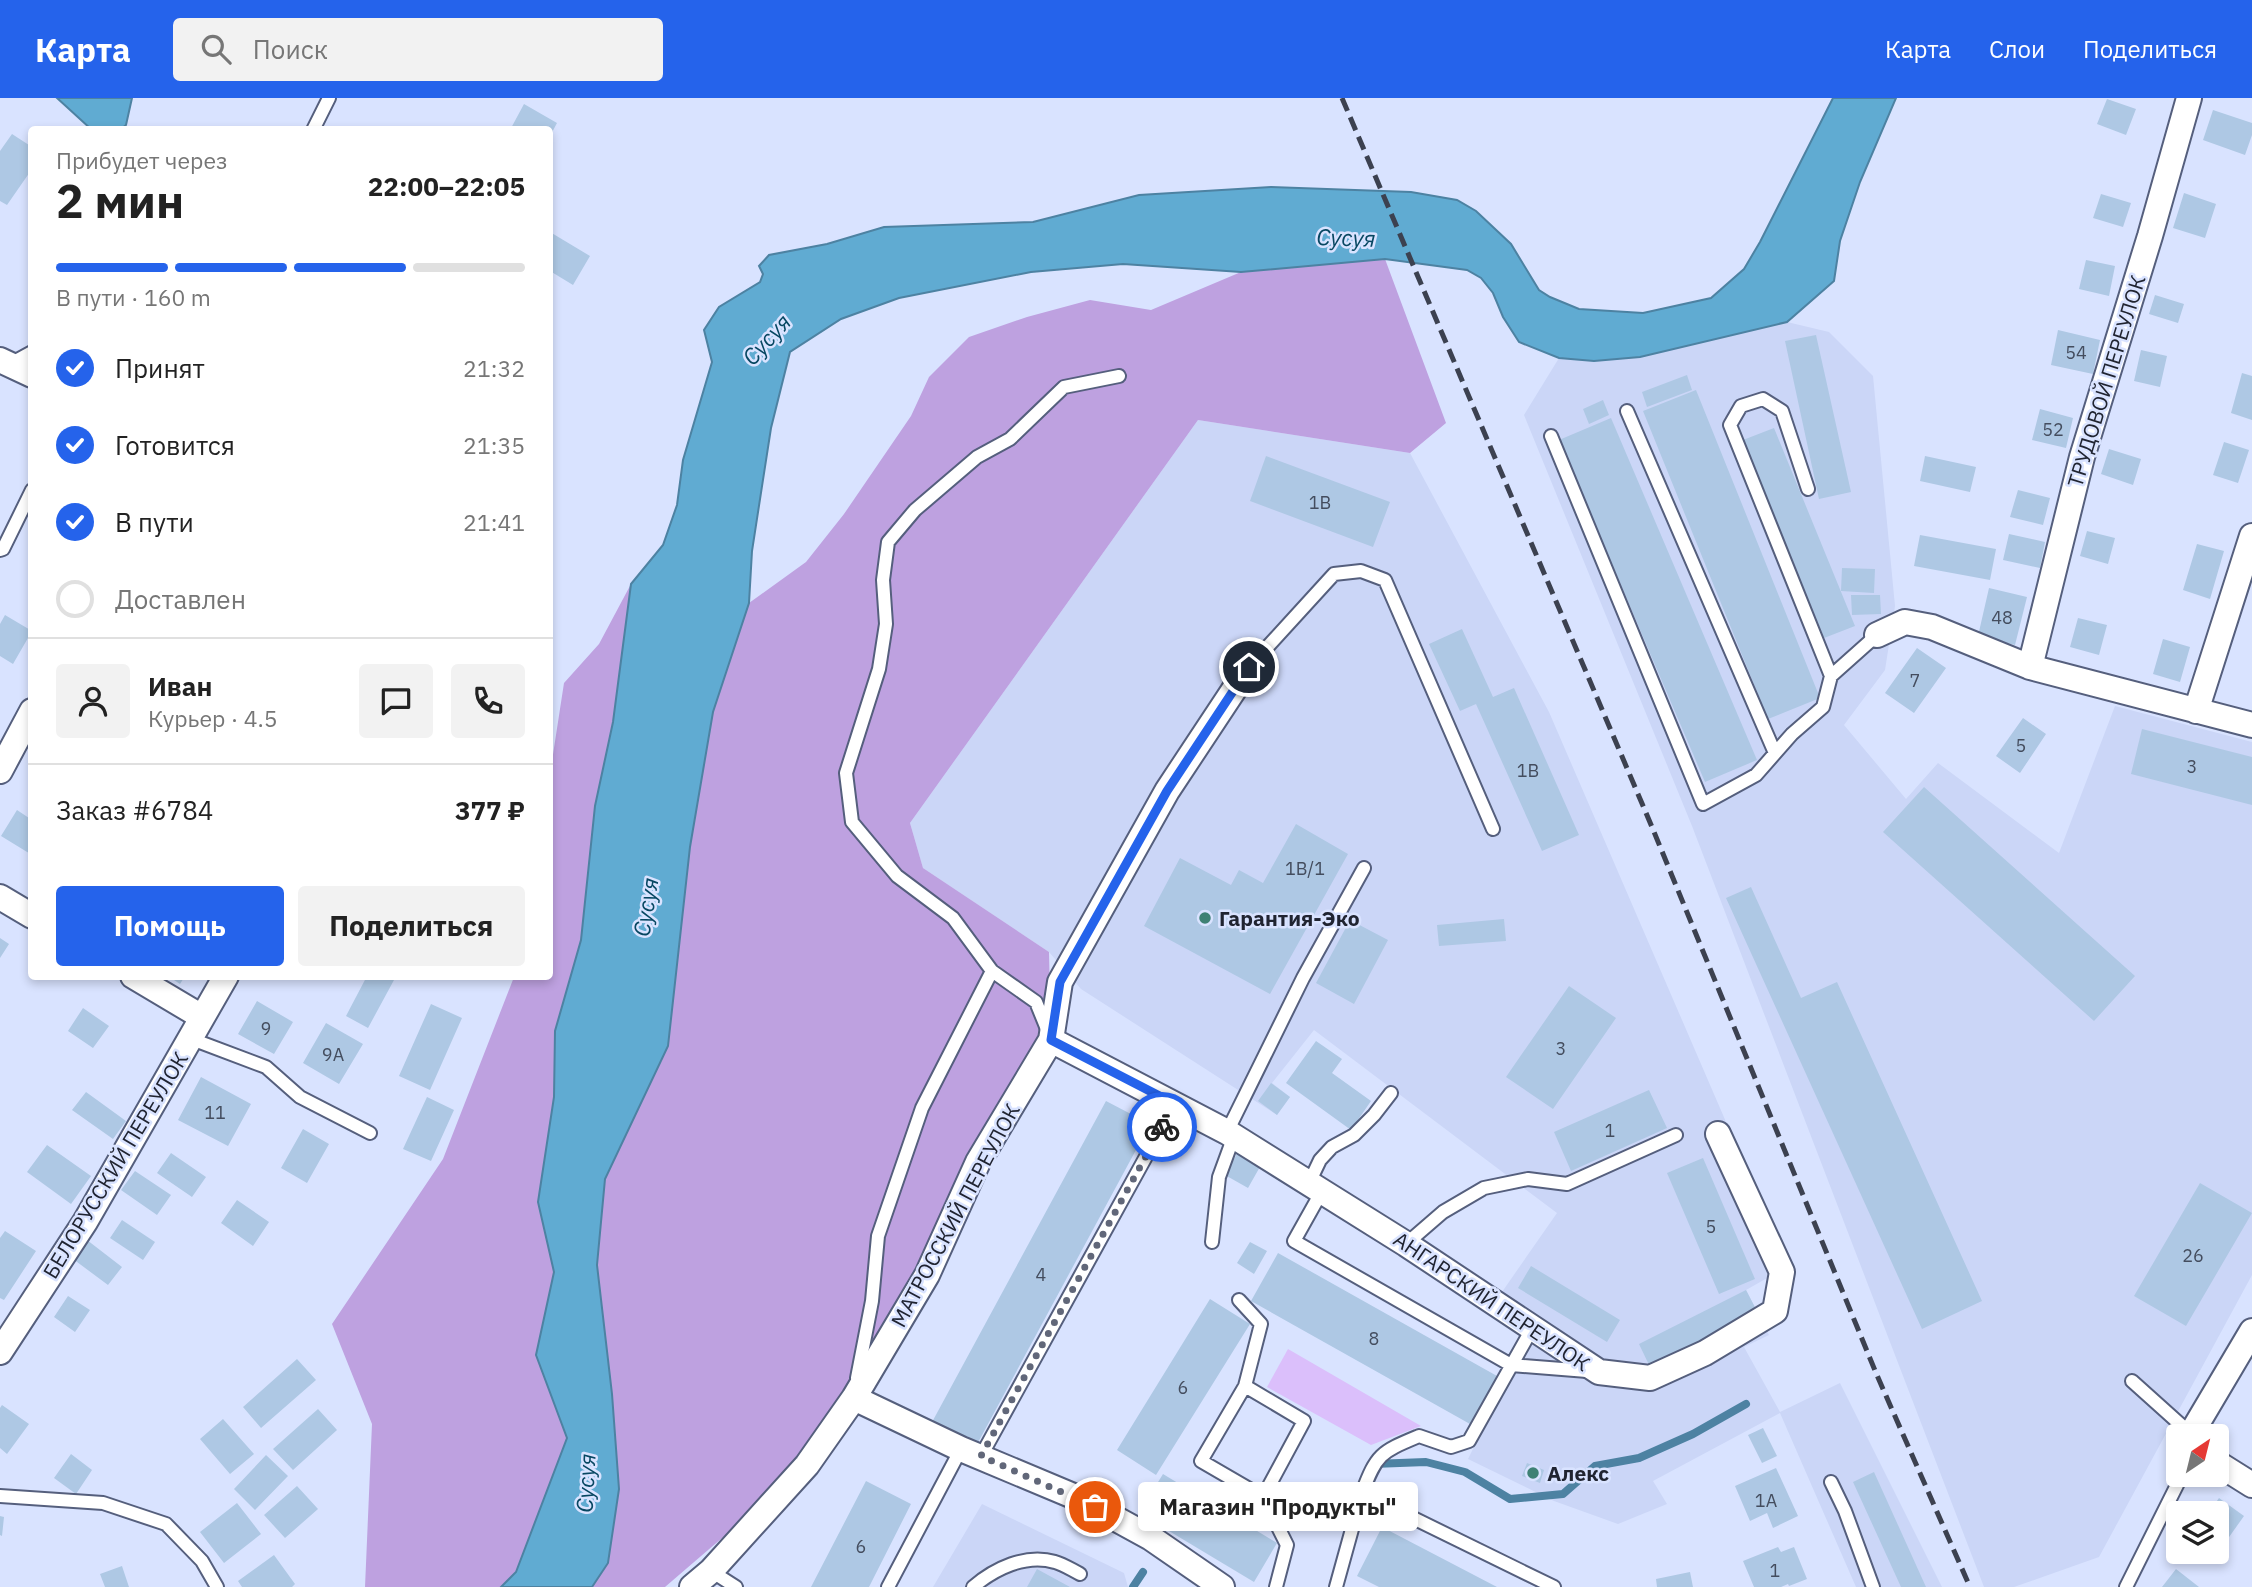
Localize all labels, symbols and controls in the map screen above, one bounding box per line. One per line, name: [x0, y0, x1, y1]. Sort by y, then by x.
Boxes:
search box: [173, 18, 663, 81]
text: Карта: [35, 28, 131, 71]
icon: search: [197, 30, 235, 68]
text: Поиск: [253, 32, 328, 66]
text: Карта: [1885, 33, 1951, 65]
text: Слои: [1989, 33, 2045, 65]
text: Поделиться: [2083, 33, 2217, 65]
text: Прибудет через: [56, 145, 228, 175]
text: 22:00–22:05: [368, 169, 525, 203]
text: 2 мин: [56, 171, 184, 231]
water label: Сусуя: [1316, 221, 1376, 253]
street label: ТРУДОВОЙ ПЕРЕУЛОК: [2060, 271, 2152, 491]
text: В пути · 160 m: [56, 282, 211, 312]
water label: Сусуя: [735, 307, 797, 371]
house number: 54: [2065, 341, 2087, 364]
icon: check: [56, 349, 94, 387]
text: Принят: [115, 351, 205, 385]
text: 21:32: [463, 353, 525, 383]
house number: 52: [2042, 418, 2064, 441]
icon: check: [56, 426, 94, 464]
text: Готовится: [115, 428, 235, 462]
text: 21:35: [463, 430, 525, 460]
house number: 1В: [1309, 491, 1331, 514]
icon: check: [56, 503, 94, 541]
text: В пути: [115, 505, 194, 539]
text: 21:41: [463, 507, 525, 537]
text: Доставлен: [115, 582, 246, 616]
house number: 48: [1991, 606, 2013, 629]
pin: [1219, 637, 1279, 697]
icon: home: [1230, 648, 1268, 686]
button: person: [56, 664, 130, 738]
button: chat: [359, 664, 433, 738]
button: phone: [451, 664, 525, 738]
text: Иван: [148, 669, 213, 703]
house number: 7: [1910, 669, 1920, 692]
text: Курьер · 4.5: [148, 703, 278, 733]
house number: 5: [2016, 734, 2026, 757]
house number: 3: [2187, 755, 2197, 778]
house number: 1В: [1517, 759, 1539, 782]
text: Заказ #6784: [56, 793, 213, 827]
text: 377 ₽: [455, 793, 525, 827]
house number: 1В/1: [1285, 857, 1325, 880]
water label: Сусуя: [626, 875, 664, 939]
button: Помощь: [56, 886, 284, 966]
button: Поделиться: [298, 886, 525, 966]
place label: Гарантия-Эко: [1219, 904, 1360, 932]
marker: Гарантия-Эко: [1197, 910, 1213, 926]
house number: 9: [261, 1017, 271, 1040]
house number: 3: [1556, 1037, 1566, 1060]
house number: 9А: [322, 1043, 345, 1066]
street label: БЕЛОРУССКИЙ ПЕРЕУЛОК: [36, 1046, 194, 1284]
courier: [1127, 1092, 1197, 1162]
street label: МАТРОССКИЙ ПЕРЕУЛОК: [884, 1098, 1026, 1332]
house number: 11: [204, 1101, 226, 1124]
icon: bike: [1143, 1108, 1181, 1146]
house number: 1: [1605, 1119, 1615, 1142]
house number: 5: [1706, 1215, 1716, 1238]
street label: АНГАРСКИЙ ПЕРЕУЛОК: [1388, 1225, 1596, 1377]
house number: 26: [2182, 1244, 2204, 1267]
house number: 4: [1036, 1263, 1047, 1286]
house number: 8: [1369, 1327, 1379, 1350]
house number: 6: [1178, 1376, 1188, 1399]
north arrow: [2166, 1424, 2230, 1488]
map controls: [2166, 1424, 2229, 1564]
water label: Сусуя: [568, 1453, 602, 1513]
place label: Алекс: [1547, 1459, 1609, 1487]
marker: Алекс: [1525, 1465, 1541, 1481]
pin: [1065, 1477, 1125, 1537]
callout: Магазин "Продукты": [1137, 1482, 1417, 1532]
icon: bag: [1076, 1488, 1114, 1526]
house number: 1А: [1755, 1489, 1778, 1512]
text: Магазин "Продукты": [1159, 1491, 1397, 1521]
button: layers: [2166, 1501, 2229, 1564]
house number: 6: [856, 1535, 866, 1558]
house number: 1: [1770, 1559, 1780, 1582]

